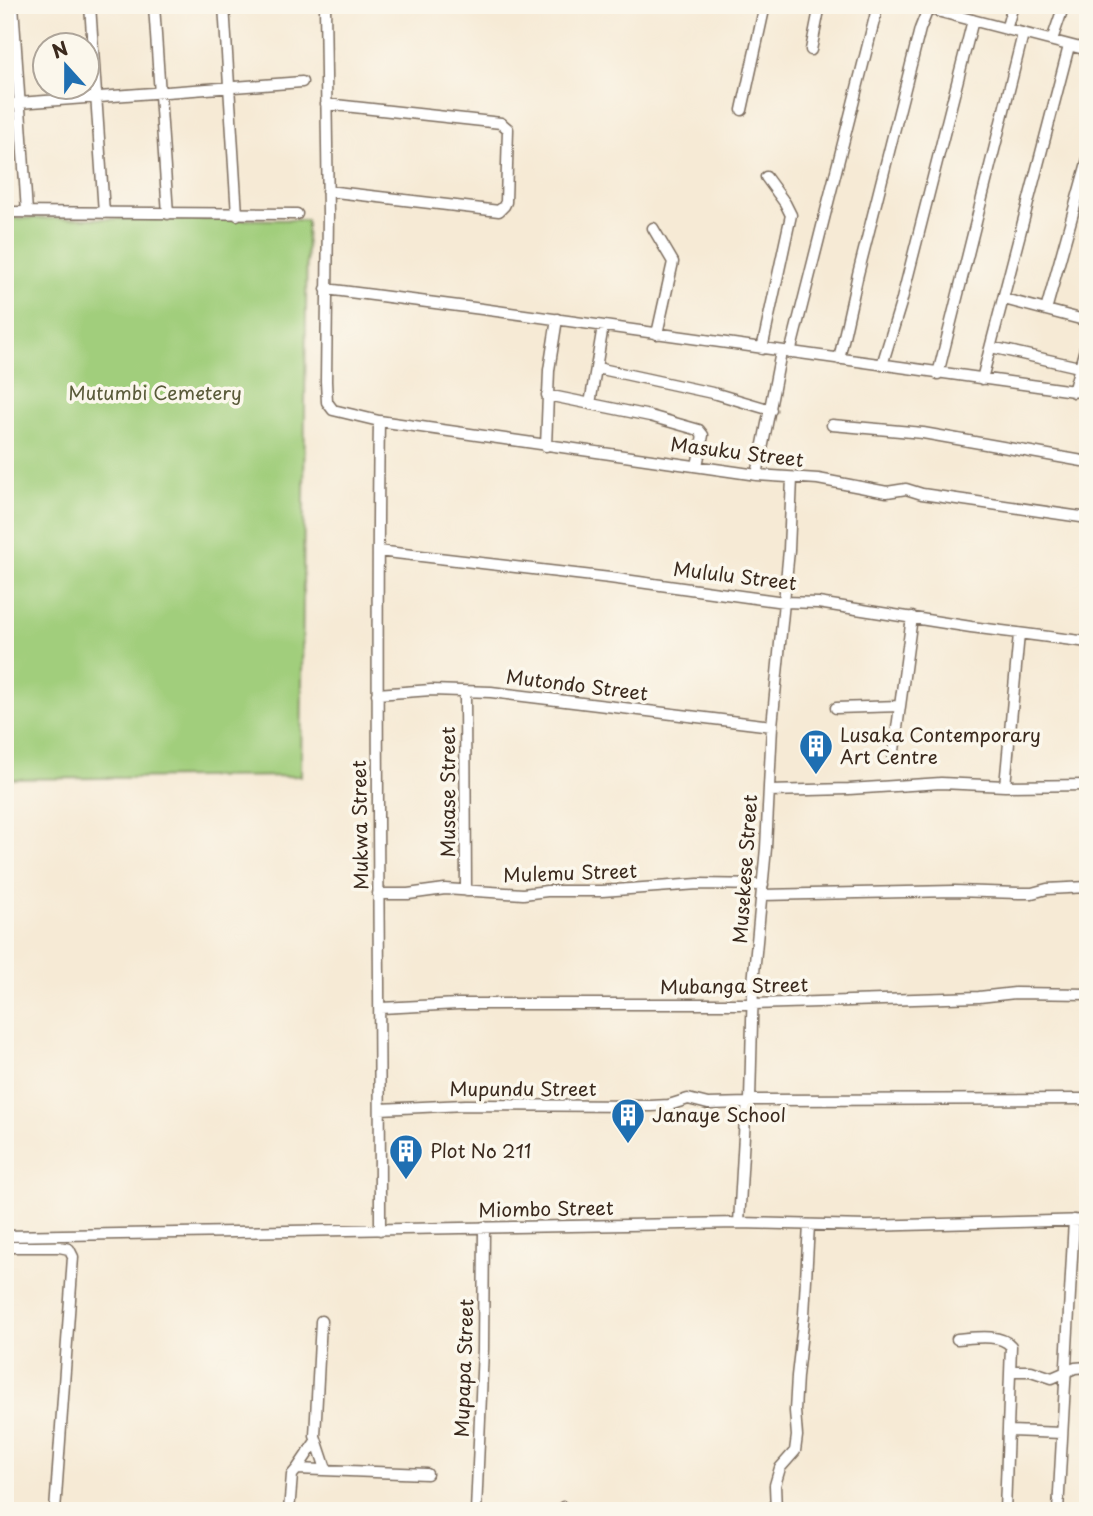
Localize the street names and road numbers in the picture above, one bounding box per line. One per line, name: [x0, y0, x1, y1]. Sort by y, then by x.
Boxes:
street label: Masuku Street: [669, 429, 806, 473]
street label: Mululu Street: [672, 554, 799, 597]
street label: Mutondo Street: [505, 661, 650, 707]
street label: Musase Street: [433, 726, 461, 858]
street label: Mukwa Street: [344, 760, 374, 890]
street label: Musekese Street: [725, 793, 763, 944]
street label: Mulemu Street: [503, 856, 638, 888]
street label: Mubanga Street: [660, 970, 809, 1000]
street label: Mupundu Street: [450, 1074, 597, 1102]
street label: Miombo Street: [478, 1193, 614, 1223]
street label: Mupapa Street: [447, 1298, 479, 1438]

